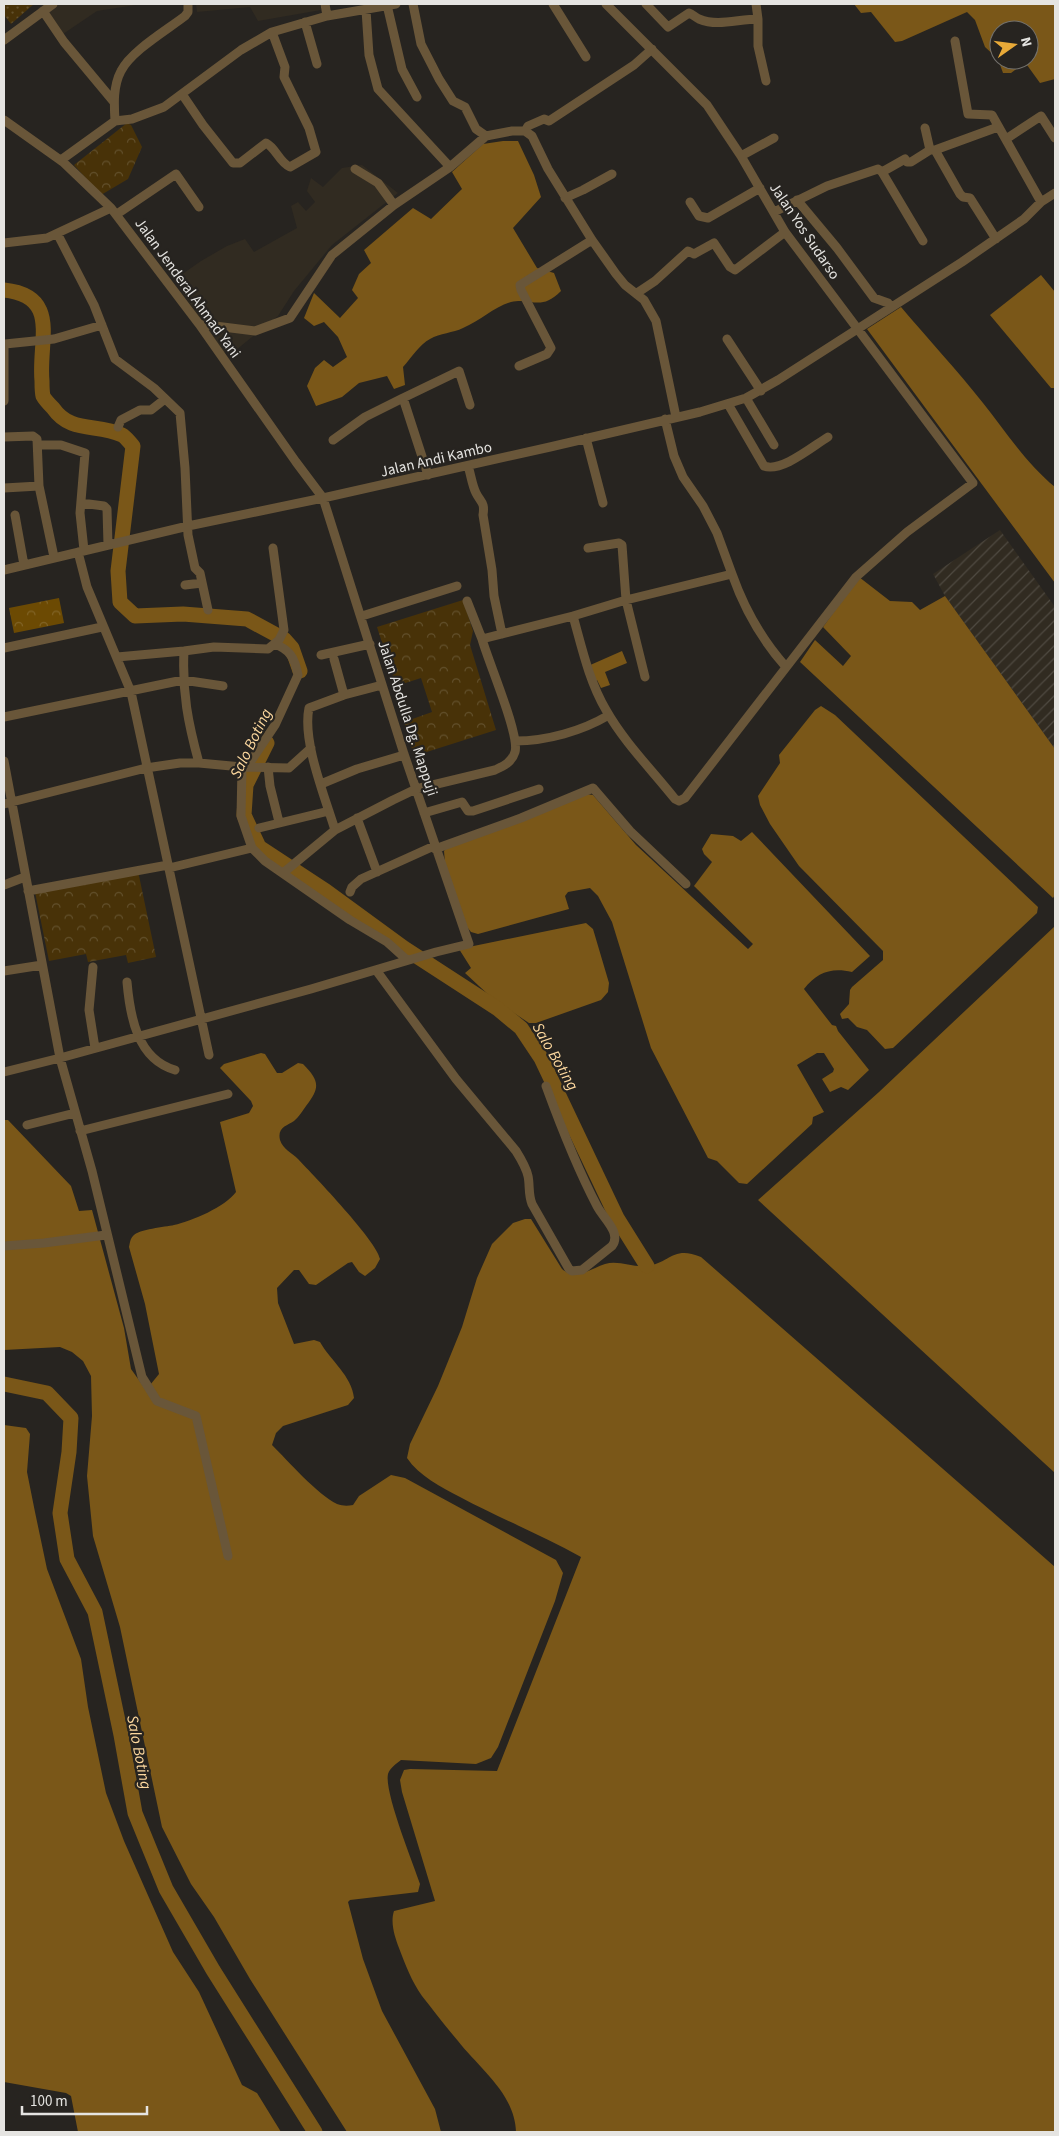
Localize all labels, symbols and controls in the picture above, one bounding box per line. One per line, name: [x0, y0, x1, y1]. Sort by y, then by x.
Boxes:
north arrow: [989, 20, 1039, 70]
text: N: [1015, 35, 1036, 49]
street label: Jalan Yos Sudarso: [764, 179, 845, 284]
street label: Jalan Jenderal Ahmad Yani: [130, 214, 246, 363]
street label: Jalan Andi Kambo: [378, 436, 494, 483]
street label: Jalan Abdulla Dg. Mappuji: [372, 638, 443, 799]
water label: Salo Boting: [225, 705, 277, 782]
water label: Salo Boting: [527, 1018, 583, 1095]
water label: Salo Boting: [121, 1713, 157, 1791]
scale bar: [22, 2084, 148, 2116]
text: 100 m: [30, 2091, 68, 2112]

